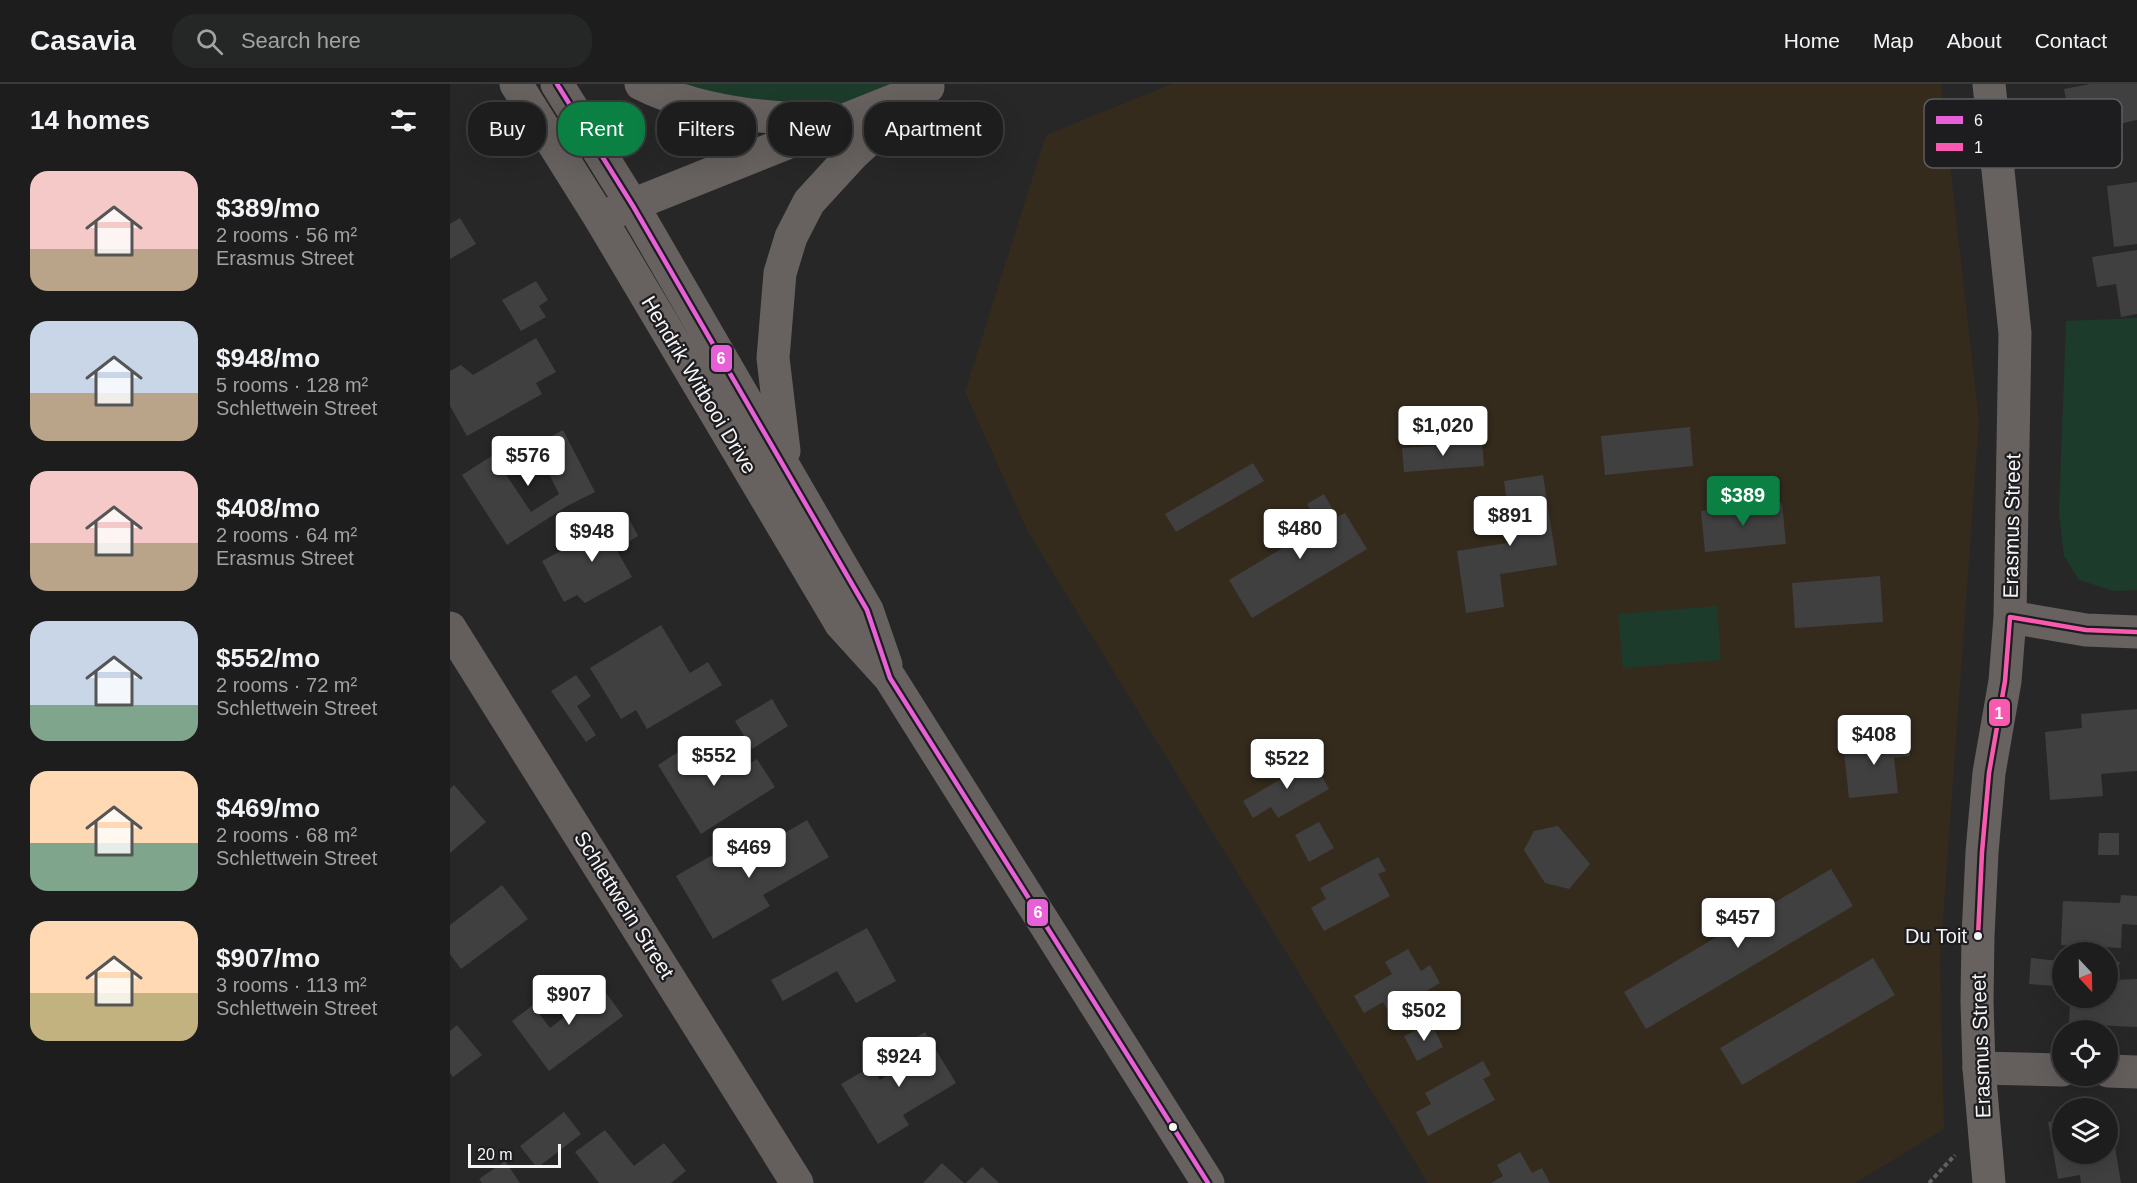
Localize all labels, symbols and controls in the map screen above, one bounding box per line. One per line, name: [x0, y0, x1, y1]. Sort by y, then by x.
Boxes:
search box: [172, 14, 592, 68]
text: Casavia: [30, 25, 136, 56]
icon: search: [193, 25, 226, 58]
text: Search here: [241, 28, 361, 53]
text: Home: [1784, 29, 1840, 52]
text: Map: [1873, 29, 1914, 52]
text: About: [1947, 29, 2002, 52]
text: Contact: [2035, 29, 2107, 52]
legend: [1924, 99, 2122, 168]
chip: Buy: [468, 102, 546, 156]
chip: Rent: [558, 102, 645, 156]
chip: Filters: [657, 102, 756, 156]
chip: New: [768, 102, 852, 156]
chip: Apartment: [864, 102, 1003, 156]
icon: filters: [387, 104, 420, 137]
text: 14 homes: [30, 105, 150, 135]
text: 6: [1974, 112, 1983, 129]
text: 1: [1974, 139, 1983, 156]
text: $389/mo: [216, 193, 320, 223]
icon: home: [78, 195, 150, 267]
text: 2 rooms · 56 m²: [216, 224, 357, 246]
text: Erasmus Street: [216, 247, 354, 269]
street label: Hendrik Witbooi Drive: [637, 292, 762, 478]
text: $948/mo: [216, 343, 320, 373]
line badge: 6: [710, 344, 733, 373]
icon: home: [78, 345, 150, 417]
text: 6: [717, 350, 726, 367]
text: 5 rooms · 128 m²: [216, 374, 368, 396]
text: Schlettwein Street: [216, 397, 377, 419]
pin: $1,020: [1394, 406, 1492, 457]
text: $1,020: [1412, 414, 1474, 436]
pin: $576: [492, 436, 564, 487]
text: $576: [506, 444, 550, 466]
street label: Erasmus Street: [1999, 453, 2024, 599]
pin: $389: [1707, 476, 1779, 527]
text: $389: [1721, 484, 1765, 506]
text: $408/mo: [216, 493, 320, 523]
icon: home: [78, 495, 150, 567]
pin: $891: [1474, 496, 1546, 547]
text: $891: [1488, 504, 1532, 526]
pin: $480: [1264, 509, 1336, 560]
pin: $948: [556, 512, 628, 563]
text: $480: [1278, 517, 1322, 539]
text: $948: [570, 520, 614, 542]
text: 2 rooms · 64 m²: [216, 524, 357, 546]
text: Erasmus Street: [216, 547, 354, 569]
text: $552/mo: [216, 643, 320, 673]
icon: home: [78, 645, 150, 717]
text: 2 rooms · 72 m²: [216, 674, 357, 696]
text: Schlettwein Street: [216, 697, 377, 719]
line badge: 1: [1988, 698, 2011, 727]
text: 1: [1995, 705, 2004, 722]
pin: $408: [1838, 715, 1910, 766]
text: $408: [1852, 723, 1896, 745]
pin: $552: [678, 736, 750, 787]
pin: $522: [1251, 739, 1323, 790]
text: $552: [692, 744, 736, 766]
text: $522: [1265, 747, 1309, 769]
text: $469/mo: [216, 793, 320, 823]
icon: home: [78, 795, 150, 867]
text: 2 rooms · 68 m²: [216, 824, 357, 846]
street label: Schlettwein Street: [570, 827, 679, 983]
pin: $469: [713, 828, 785, 879]
text: $469: [727, 836, 771, 858]
text: Schlettwein Street: [216, 847, 377, 869]
line badge: 6: [1026, 898, 1049, 927]
pin: $457: [1702, 898, 1774, 949]
text: 6: [1034, 904, 1043, 921]
text: $457: [1716, 906, 1760, 928]
place label: Du Toit: [1905, 925, 1967, 947]
marker: Du Toit: [1972, 930, 1984, 942]
north arrow: [2052, 942, 2118, 1008]
map controls: [2052, 942, 2118, 1164]
text: $907/mo: [216, 943, 320, 973]
icon: home: [78, 945, 150, 1017]
street label: Erasmus Street: [1966, 973, 1995, 1119]
text: 3 rooms · 113 m²: [216, 974, 367, 996]
pin: $907: [533, 975, 605, 1026]
text: $907: [547, 983, 591, 1005]
pin: $502: [1388, 991, 1460, 1042]
text: Schlettwein Street: [216, 997, 377, 1019]
text: $502: [1402, 999, 1446, 1021]
button: locate: [2052, 1020, 2118, 1086]
pin: $924: [863, 1037, 935, 1088]
text: $924: [877, 1045, 921, 1067]
button: layers: [2052, 1098, 2118, 1164]
unlabelled marker: [1167, 1121, 1179, 1133]
scale bar: [468, 1141, 561, 1168]
text: 20 m: [477, 1146, 513, 1163]

